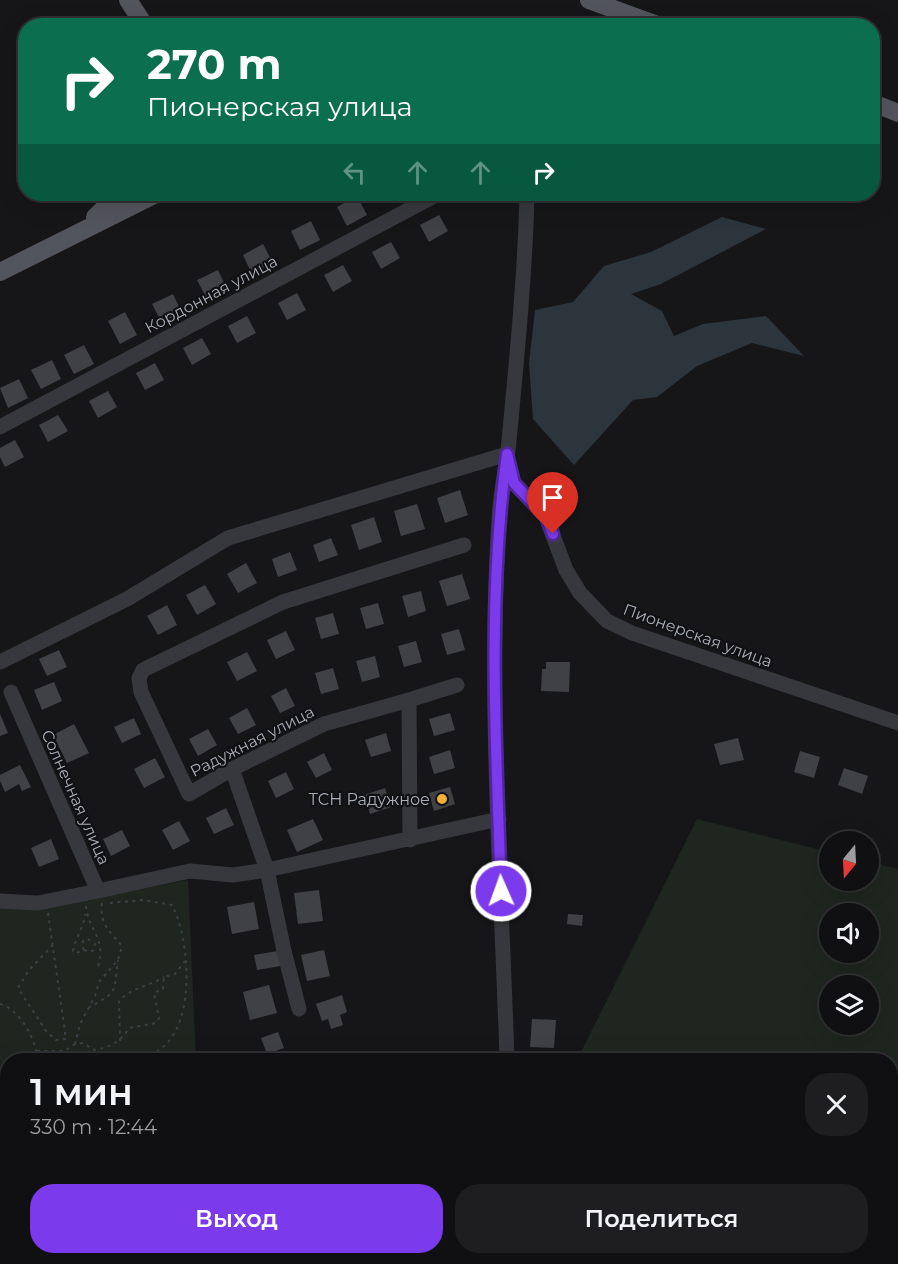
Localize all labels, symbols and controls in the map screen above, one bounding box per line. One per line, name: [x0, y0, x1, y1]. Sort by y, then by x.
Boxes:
text: 270 m: [147, 38, 281, 90]
icon: right: [48, 42, 126, 120]
text: Пионерская улица: [147, 90, 413, 123]
icon: left: [338, 156, 371, 189]
icon: ahead: [401, 156, 434, 189]
icon: ahead: [464, 156, 497, 189]
icon: right: [527, 156, 560, 189]
street label: Кордонная улица: [142, 251, 281, 337]
pin: [527, 472, 578, 534]
icon: arrive: [536, 481, 569, 514]
street label: Пионерская улица: [621, 600, 775, 671]
street label: Радужная улица: [187, 702, 317, 781]
street label: Солнечная улица: [37, 727, 114, 868]
place label: ТСН Радужное: [308, 790, 430, 809]
marker: ТСН Радужное: [435, 792, 449, 806]
north arrow: [819, 831, 879, 891]
map controls: [819, 831, 879, 1035]
position arrow: [469, 859, 533, 923]
button: sound: [819, 903, 879, 963]
button: layers: [819, 975, 879, 1035]
text: 1 мин: [30, 1070, 133, 1114]
button: close: [805, 1073, 868, 1136]
text: 330 m · 12:44: [30, 1115, 157, 1139]
button: Выход: [30, 1184, 443, 1253]
button: Поделиться: [455, 1184, 868, 1253]

